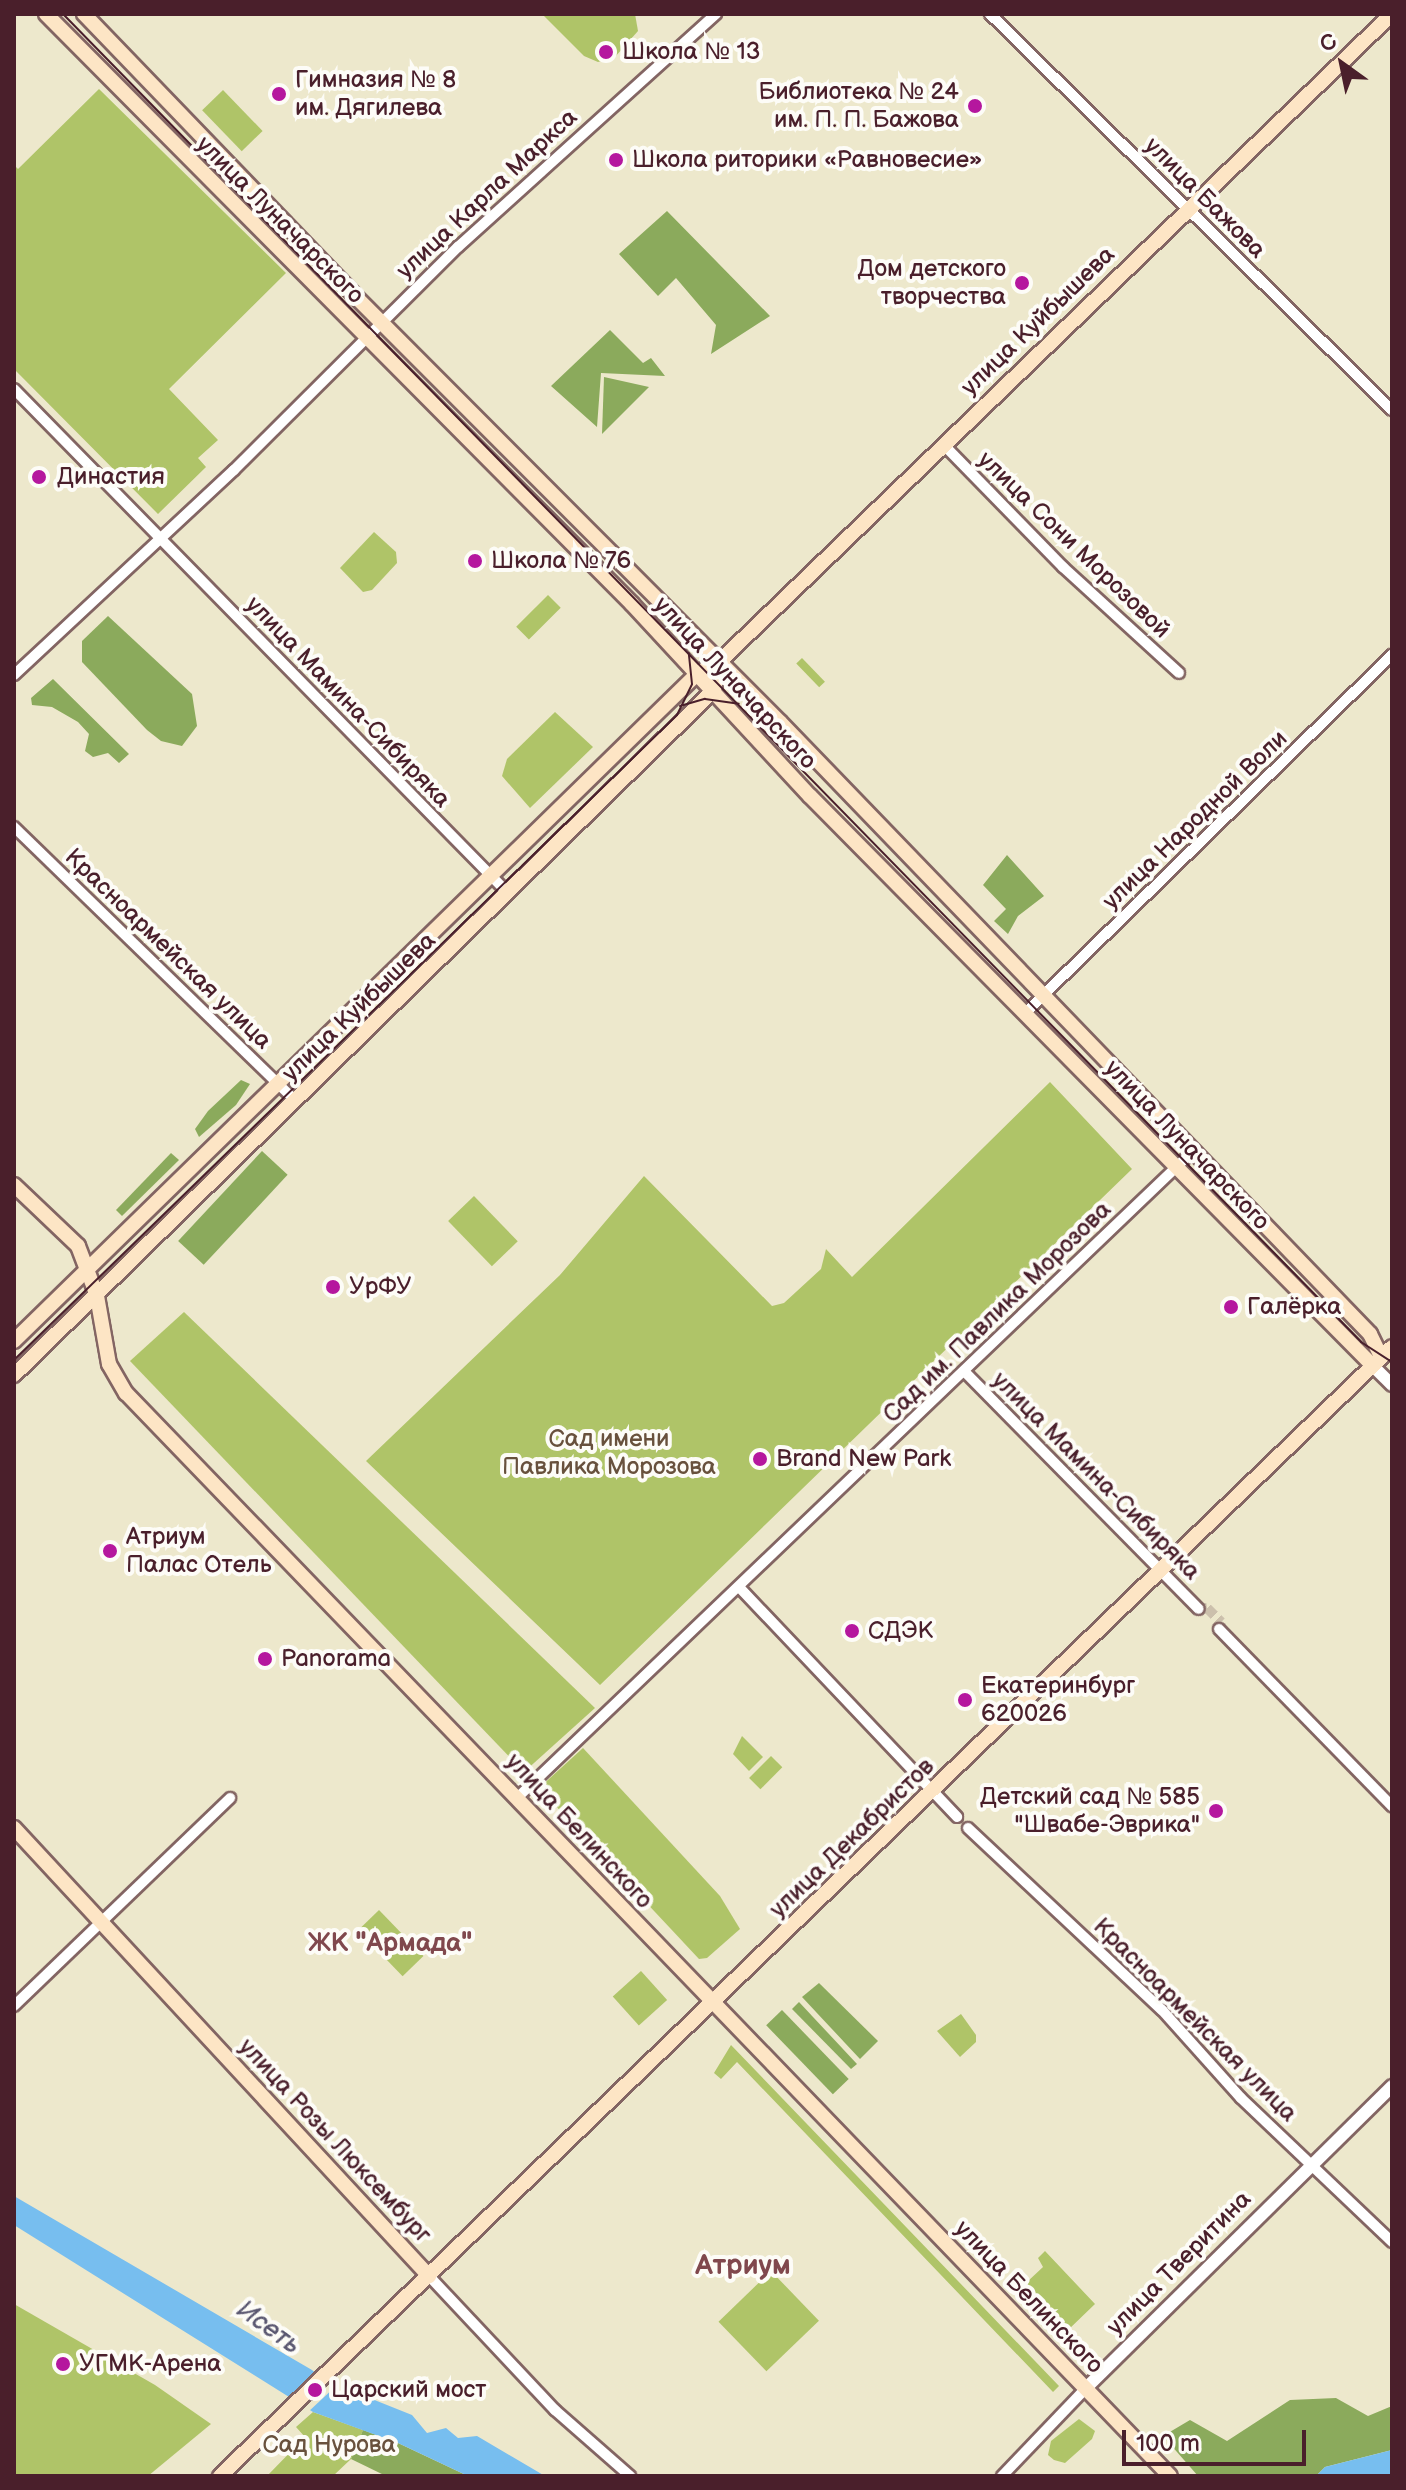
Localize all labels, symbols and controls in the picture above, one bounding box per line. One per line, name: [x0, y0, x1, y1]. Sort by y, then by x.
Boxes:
north arrow: [1302, 24, 1382, 104]
text: С: [1315, 28, 1342, 59]
place label: Школа № 13: [622, 38, 760, 66]
marker: Школа № 13: [597, 43, 615, 61]
place label: Гимназия № 8 им. Дягилева: [295, 66, 456, 122]
place label: Библиотека № 24 им. П. П. Бажова: [759, 78, 959, 134]
marker: Гимназия № 8 им. Дягилева: [270, 85, 288, 103]
marker: Библиотека № 24 им. П. П. Бажова: [966, 97, 984, 115]
street label: улица Карла Маркса: [391, 103, 583, 285]
street label: улица Луначарского: [190, 130, 370, 310]
street label: улица Бажова: [1139, 132, 1271, 264]
place label: Школа риторики «Равновесие»: [632, 146, 982, 174]
marker: Школа риторики «Равновесие»: [607, 151, 625, 169]
street label: улица Куйбышева: [955, 240, 1121, 402]
place label: Дом детского творчества: [858, 255, 1006, 311]
marker: Дом детского творчества: [1013, 274, 1031, 292]
street label: улица Сони Морозовой: [972, 446, 1176, 644]
place label: Династия: [57, 463, 165, 491]
marker: Династия: [28, 466, 50, 488]
place label: Школа № 76: [491, 547, 632, 575]
marker: Школа № 76: [466, 552, 484, 570]
street label: улица Мамина-Сибиряка: [240, 590, 456, 814]
street label: улица Луначарского: [648, 591, 822, 775]
street label: улица Народной Воли: [1097, 724, 1293, 916]
street label: Красноармейская улица: [59, 843, 277, 1055]
street label: улица Куйбышева: [276, 926, 442, 1088]
street label: улица Луначарского: [1098, 1054, 1276, 1236]
street label: Сад им. Павлика Морозова: [877, 1195, 1117, 1429]
place label: УрФУ: [349, 1273, 412, 1301]
marker: УрФУ: [324, 1278, 342, 1296]
place label: Галёрка: [1247, 1293, 1341, 1321]
marker: Галёрка: [1222, 1298, 1240, 1316]
street label: улица Мамина-Сибиряка: [986, 1366, 1206, 1586]
park label: Сад имени Павлика Морозова: [502, 1425, 716, 1481]
place label: Brand New Park: [776, 1445, 951, 1473]
marker: Brand New Park: [751, 1450, 769, 1468]
place label: Атриум Палас Отель: [126, 1523, 272, 1579]
marker: Атриум Палас Отель: [101, 1542, 119, 1560]
place label: СДЭК: [868, 1617, 933, 1645]
marker: СДЭК: [843, 1622, 861, 1640]
place label: Panorama: [281, 1645, 391, 1673]
marker: Panorama: [256, 1650, 274, 1668]
place label: Екатеринбург 620026: [981, 1672, 1135, 1728]
marker: Екатеринбург 620026: [956, 1691, 974, 1709]
street label: улица Белинского: [500, 1748, 658, 1914]
street label: улица Декабристов: [764, 1752, 940, 1924]
place label: Детский сад № 585 "Швабе-Эврика": [980, 1783, 1200, 1839]
marker: Детский сад № 585 "Швабе-Эврика": [1207, 1802, 1225, 1820]
street label: Красноармейская улица: [1087, 1912, 1303, 2128]
district label: ЖК "Армада": [308, 1928, 472, 1960]
street label: улица Розы Люксембург: [233, 2033, 437, 2249]
street label: улица Тверитина: [1101, 2185, 1257, 2341]
street label: улица Белинского: [949, 2215, 1109, 2379]
district label: Атриум: [695, 2249, 791, 2283]
water label: Исеть: [230, 2294, 306, 2362]
place label: УГМК-Арена: [79, 2350, 221, 2378]
marker: УГМК-Арена: [54, 2355, 72, 2373]
place label: Царский мост: [331, 2376, 487, 2404]
marker: Царский мост: [306, 2381, 324, 2399]
scale bar: [1126, 2414, 1310, 2464]
text: 100 m: [1136, 2429, 1200, 2458]
park label: Сад Нурова: [262, 2431, 396, 2459]

